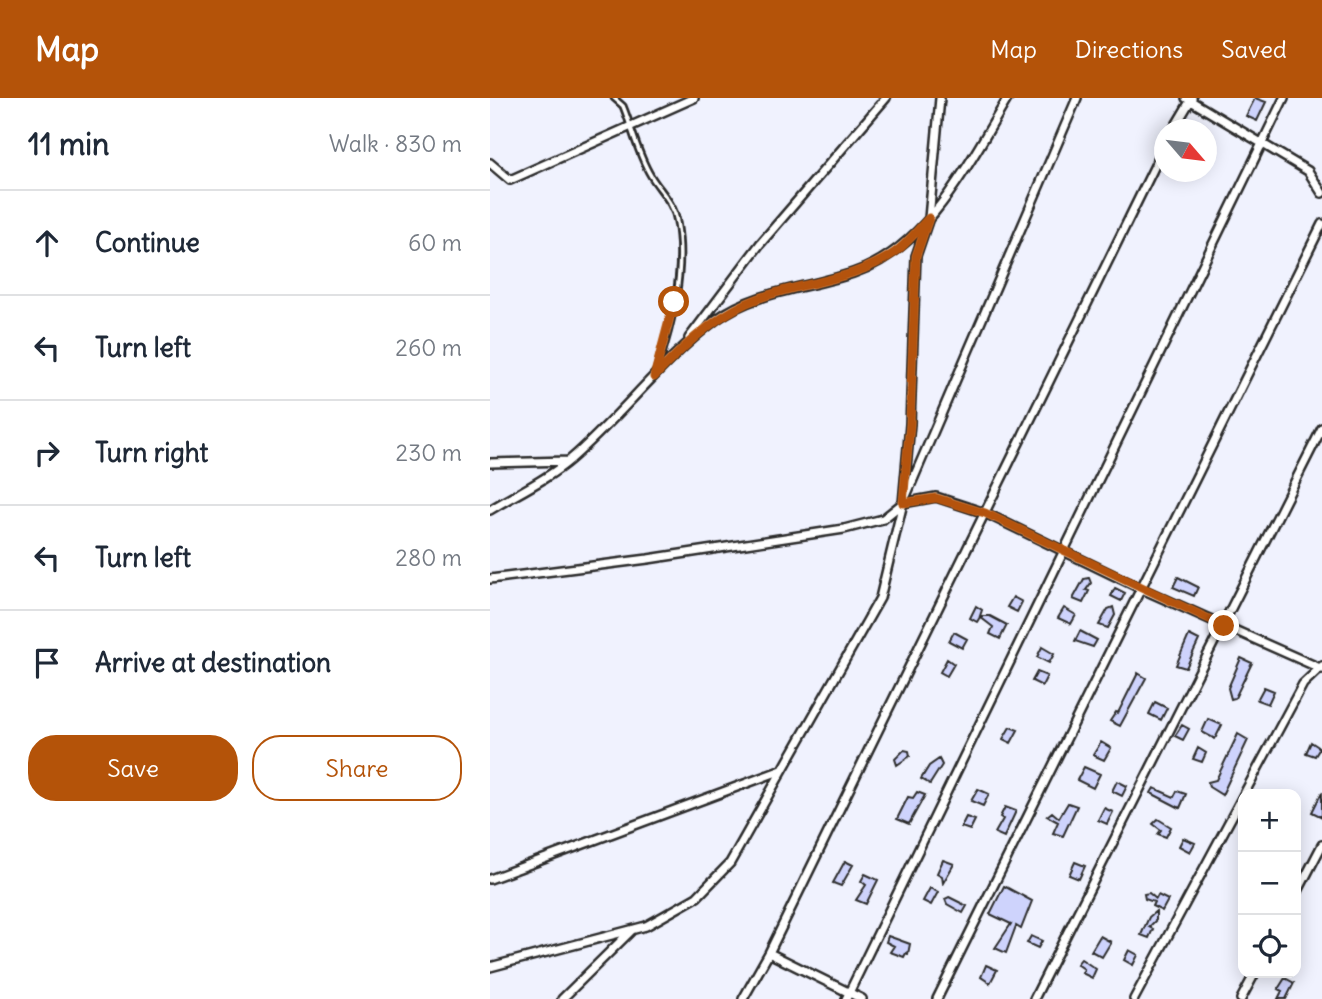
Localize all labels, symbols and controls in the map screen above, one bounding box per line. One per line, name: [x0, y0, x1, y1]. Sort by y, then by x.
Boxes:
text: Map: [35, 28, 99, 70]
text: Map: [990, 34, 1037, 64]
text: Directions: [1075, 34, 1183, 64]
text: Saved: [1221, 34, 1287, 64]
north arrow: [1154, 119, 1217, 182]
text: 11 min: [28, 125, 109, 163]
text: Walk · 830 m: [329, 129, 462, 158]
icon: ahead: [28, 224, 66, 262]
text: Continue: [95, 226, 200, 259]
text: 60 m: [408, 228, 462, 257]
route start: [658, 286, 689, 317]
icon: left: [28, 329, 66, 367]
text: Turn left: [95, 331, 191, 364]
text: 260 m: [395, 333, 462, 362]
icon: right: [28, 434, 66, 472]
text: Turn right: [95, 436, 208, 469]
text: 230 m: [396, 438, 462, 467]
icon: left: [28, 539, 66, 577]
text: Turn left: [95, 541, 191, 574]
text: 280 m: [395, 543, 462, 572]
route end: [1208, 610, 1239, 641]
icon: arrive: [28, 644, 66, 682]
text: Arrive at destination: [95, 646, 331, 679]
button: Save: [28, 735, 238, 801]
button: Share: [252, 735, 462, 801]
map controls: [1238, 789, 1301, 978]
button: +: [1238, 789, 1301, 852]
button: −: [1238, 852, 1301, 915]
button: locate: [1238, 915, 1301, 978]

